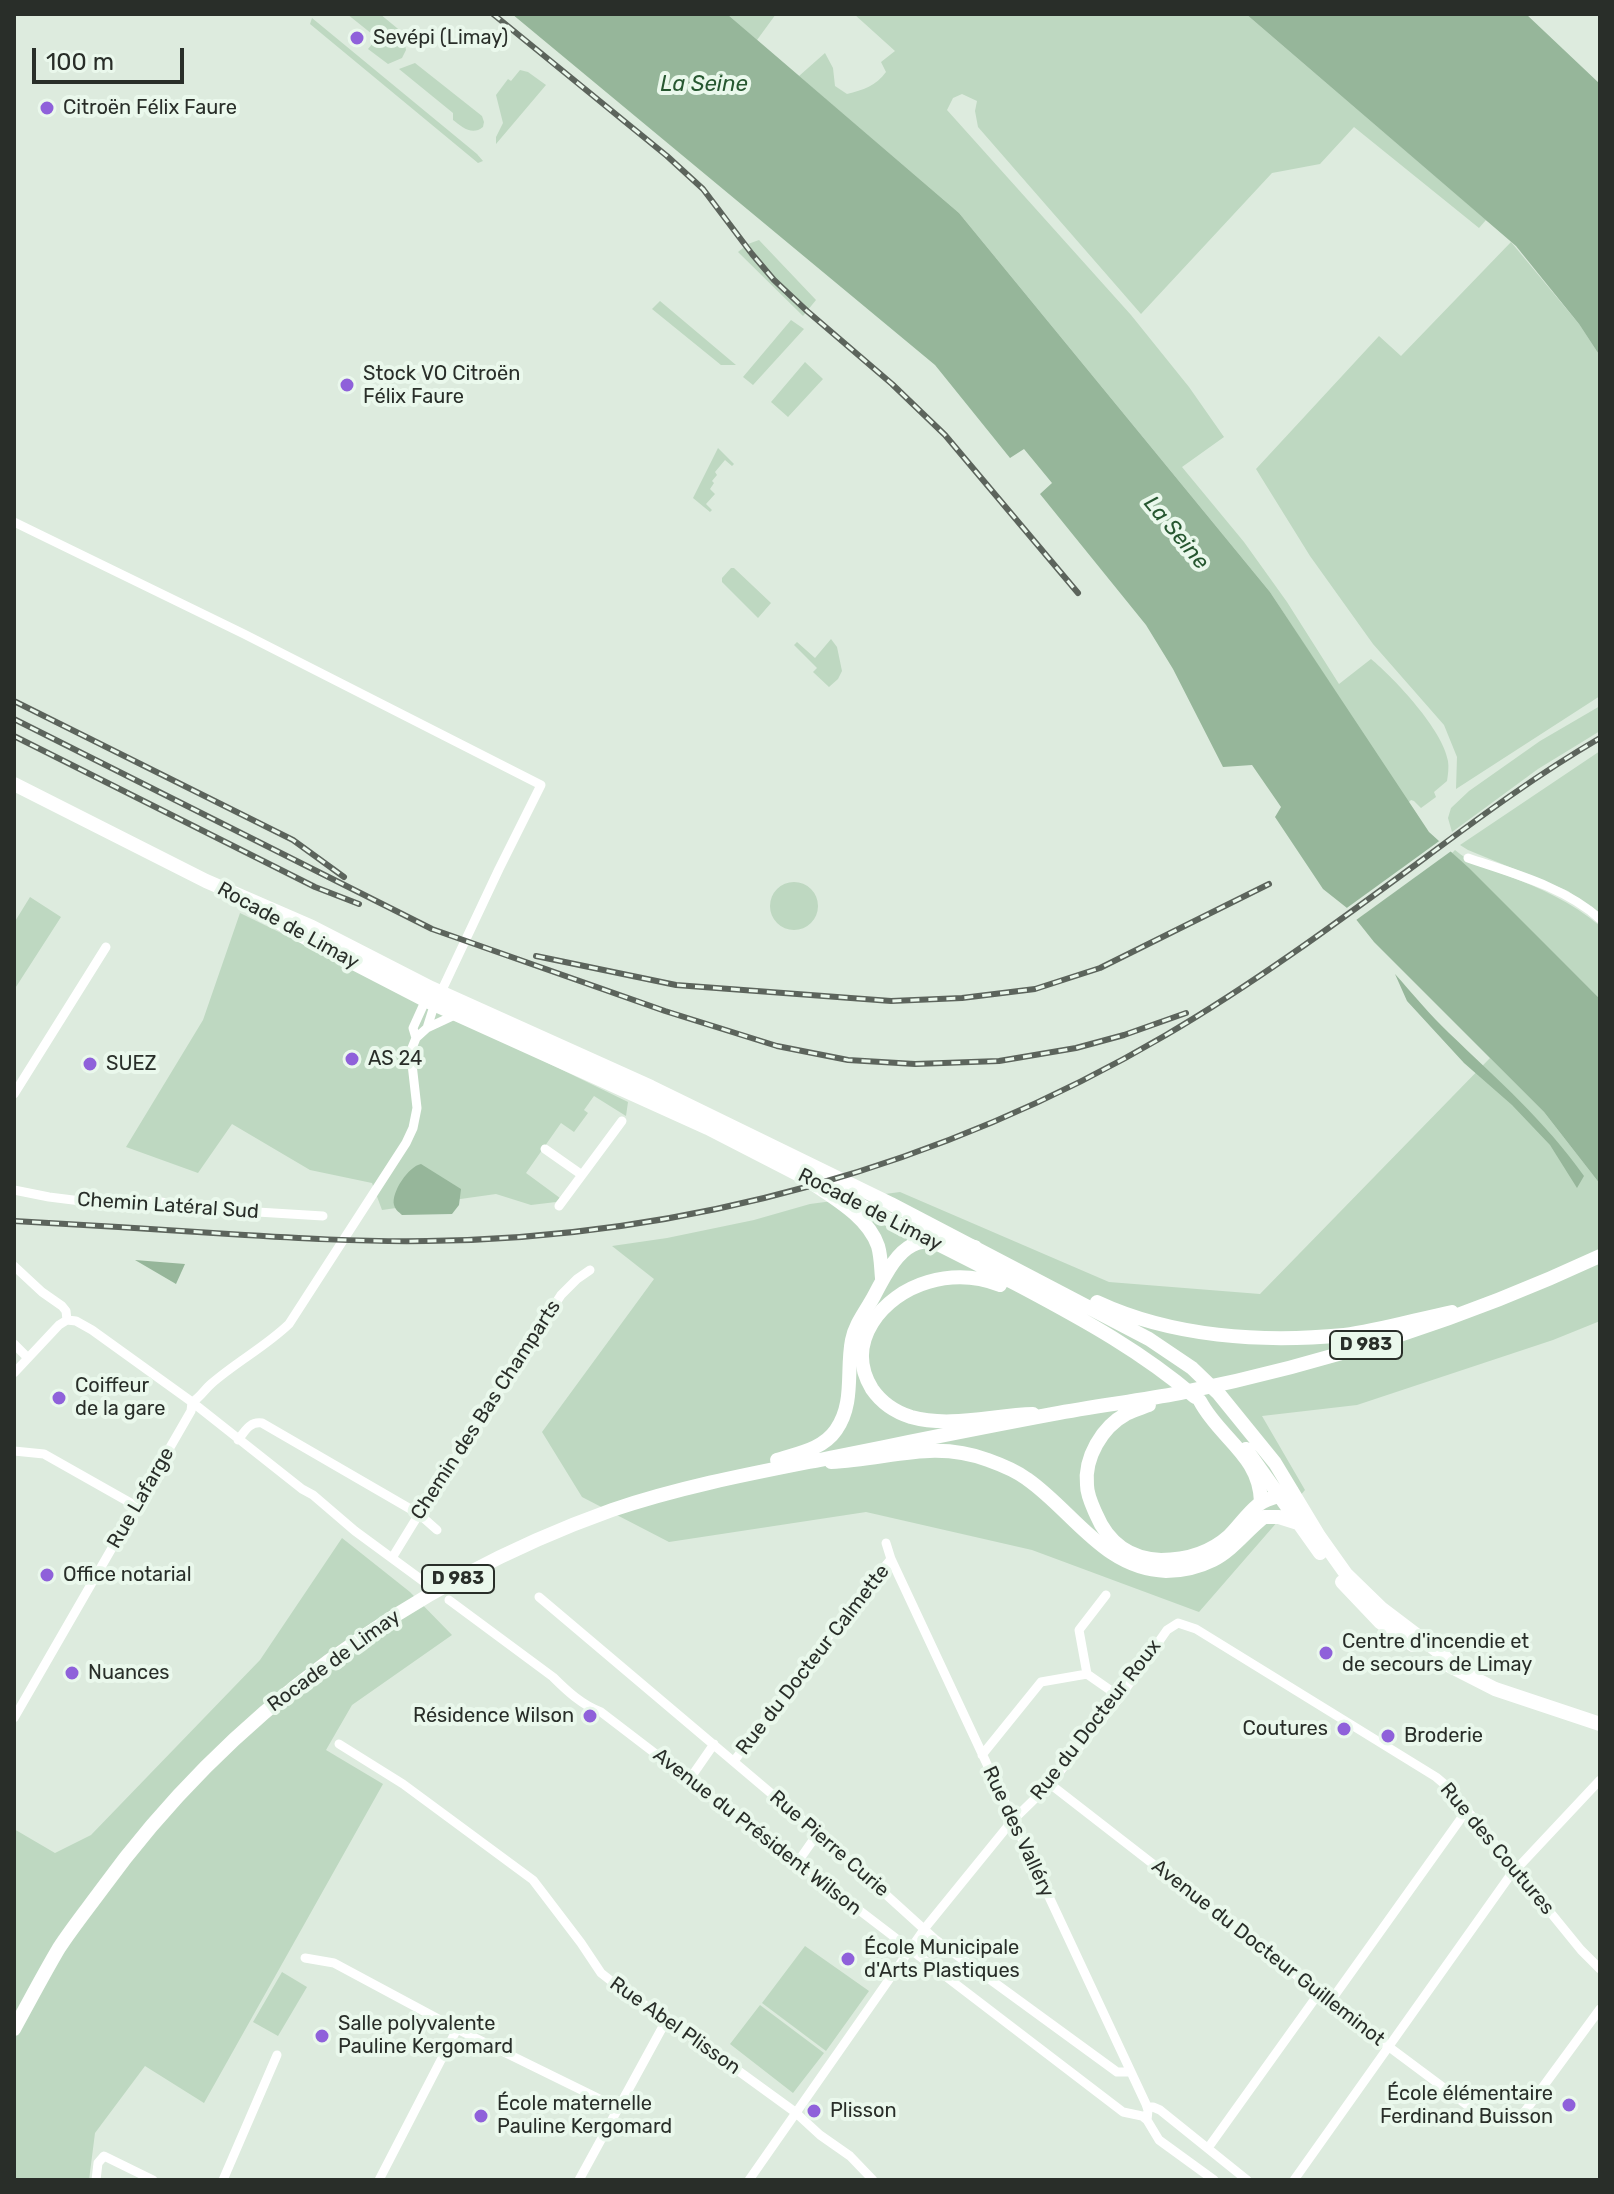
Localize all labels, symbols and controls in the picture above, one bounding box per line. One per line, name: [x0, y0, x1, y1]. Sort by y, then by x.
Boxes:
place label: Sevépi (Limay): [373, 26, 508, 50]
marker: Sevépi (Limay): [348, 29, 366, 47]
scale bar: [36, 32, 188, 82]
text: 100 m: [46, 48, 114, 76]
water label: La Seine: [660, 72, 748, 98]
place label: Citroën Félix Faure: [63, 96, 237, 120]
marker: Citroën Félix Faure: [38, 99, 56, 117]
place label: Stock VO Citroën Félix Faure: [363, 362, 520, 409]
marker: Stock VO Citroën Félix Faure: [338, 376, 356, 394]
water label: La Seine: [1138, 491, 1214, 575]
street label: Rocade de Limay: [213, 877, 363, 975]
place label: AS 24: [368, 1047, 423, 1071]
marker: AS 24: [343, 1050, 361, 1068]
place label: SUEZ: [106, 1052, 157, 1076]
marker: SUEZ: [81, 1055, 99, 1073]
street label: Rocade de Limay: [794, 1163, 946, 1257]
street label: Chemin Latéral Sud: [76, 1188, 260, 1224]
street label: Chemin des Bas Champarts: [406, 1296, 566, 1524]
road number: D 983: [1330, 1331, 1402, 1359]
place label: Coiffeur de la gare: [75, 1374, 165, 1421]
marker: Coiffeur de la gare: [50, 1389, 68, 1407]
street label: Rue Lafarge: [102, 1443, 180, 1553]
street label: Rue du Docteur Calmette: [731, 1560, 895, 1760]
place label: Office notarial: [63, 1563, 192, 1587]
road number: D 983: [422, 1565, 494, 1593]
marker: Office notarial: [38, 1566, 56, 1584]
street label: Rocade de Limay: [263, 1605, 405, 1717]
place label: Centre d'incendie et de secours de Limay: [1342, 1630, 1532, 1677]
street label: Rue du Docteur Roux: [1026, 1635, 1166, 1805]
marker: Centre d'incendie et de secours de Limay: [1317, 1644, 1335, 1662]
place label: Nuances: [88, 1661, 170, 1685]
marker: Nuances: [63, 1664, 81, 1682]
place label: Résidence Wilson: [413, 1704, 574, 1728]
marker: Résidence Wilson: [581, 1707, 599, 1725]
place label: Coutures: [1242, 1717, 1328, 1741]
marker: Coutures: [1335, 1720, 1353, 1738]
place label: Broderie: [1404, 1724, 1483, 1748]
marker: Broderie: [1379, 1727, 1397, 1745]
street label: Avenue du Président Wilson: [648, 1743, 866, 1921]
street label: Rue des Valléry: [977, 1763, 1059, 1901]
street label: Rue des Coutures: [1435, 1778, 1559, 1920]
street label: Rue Pierre Curie: [764, 1786, 894, 1902]
street label: Avenue du Docteur Guilleminot: [1147, 1855, 1389, 2051]
place label: École Municipale d'Arts Plastiques: [864, 1936, 1020, 1983]
marker: École Municipale d'Arts Plastiques: [839, 1950, 857, 1968]
street label: Rue Abel Plisson: [605, 1972, 745, 2080]
place label: Salle polyvalente Pauline Kergomard: [338, 2012, 513, 2059]
marker: Salle polyvalente Pauline Kergomard: [313, 2027, 331, 2045]
place label: École élémentaire Ferdinand Buisson: [1380, 2082, 1553, 2129]
place label: École maternelle Pauline Kergomard: [497, 2092, 672, 2139]
marker: École élémentaire Ferdinand Buisson: [1560, 2096, 1578, 2114]
place label: Plisson: [830, 2099, 897, 2123]
marker: Plisson: [805, 2102, 823, 2120]
marker: École maternelle Pauline Kergomard: [472, 2107, 490, 2125]

